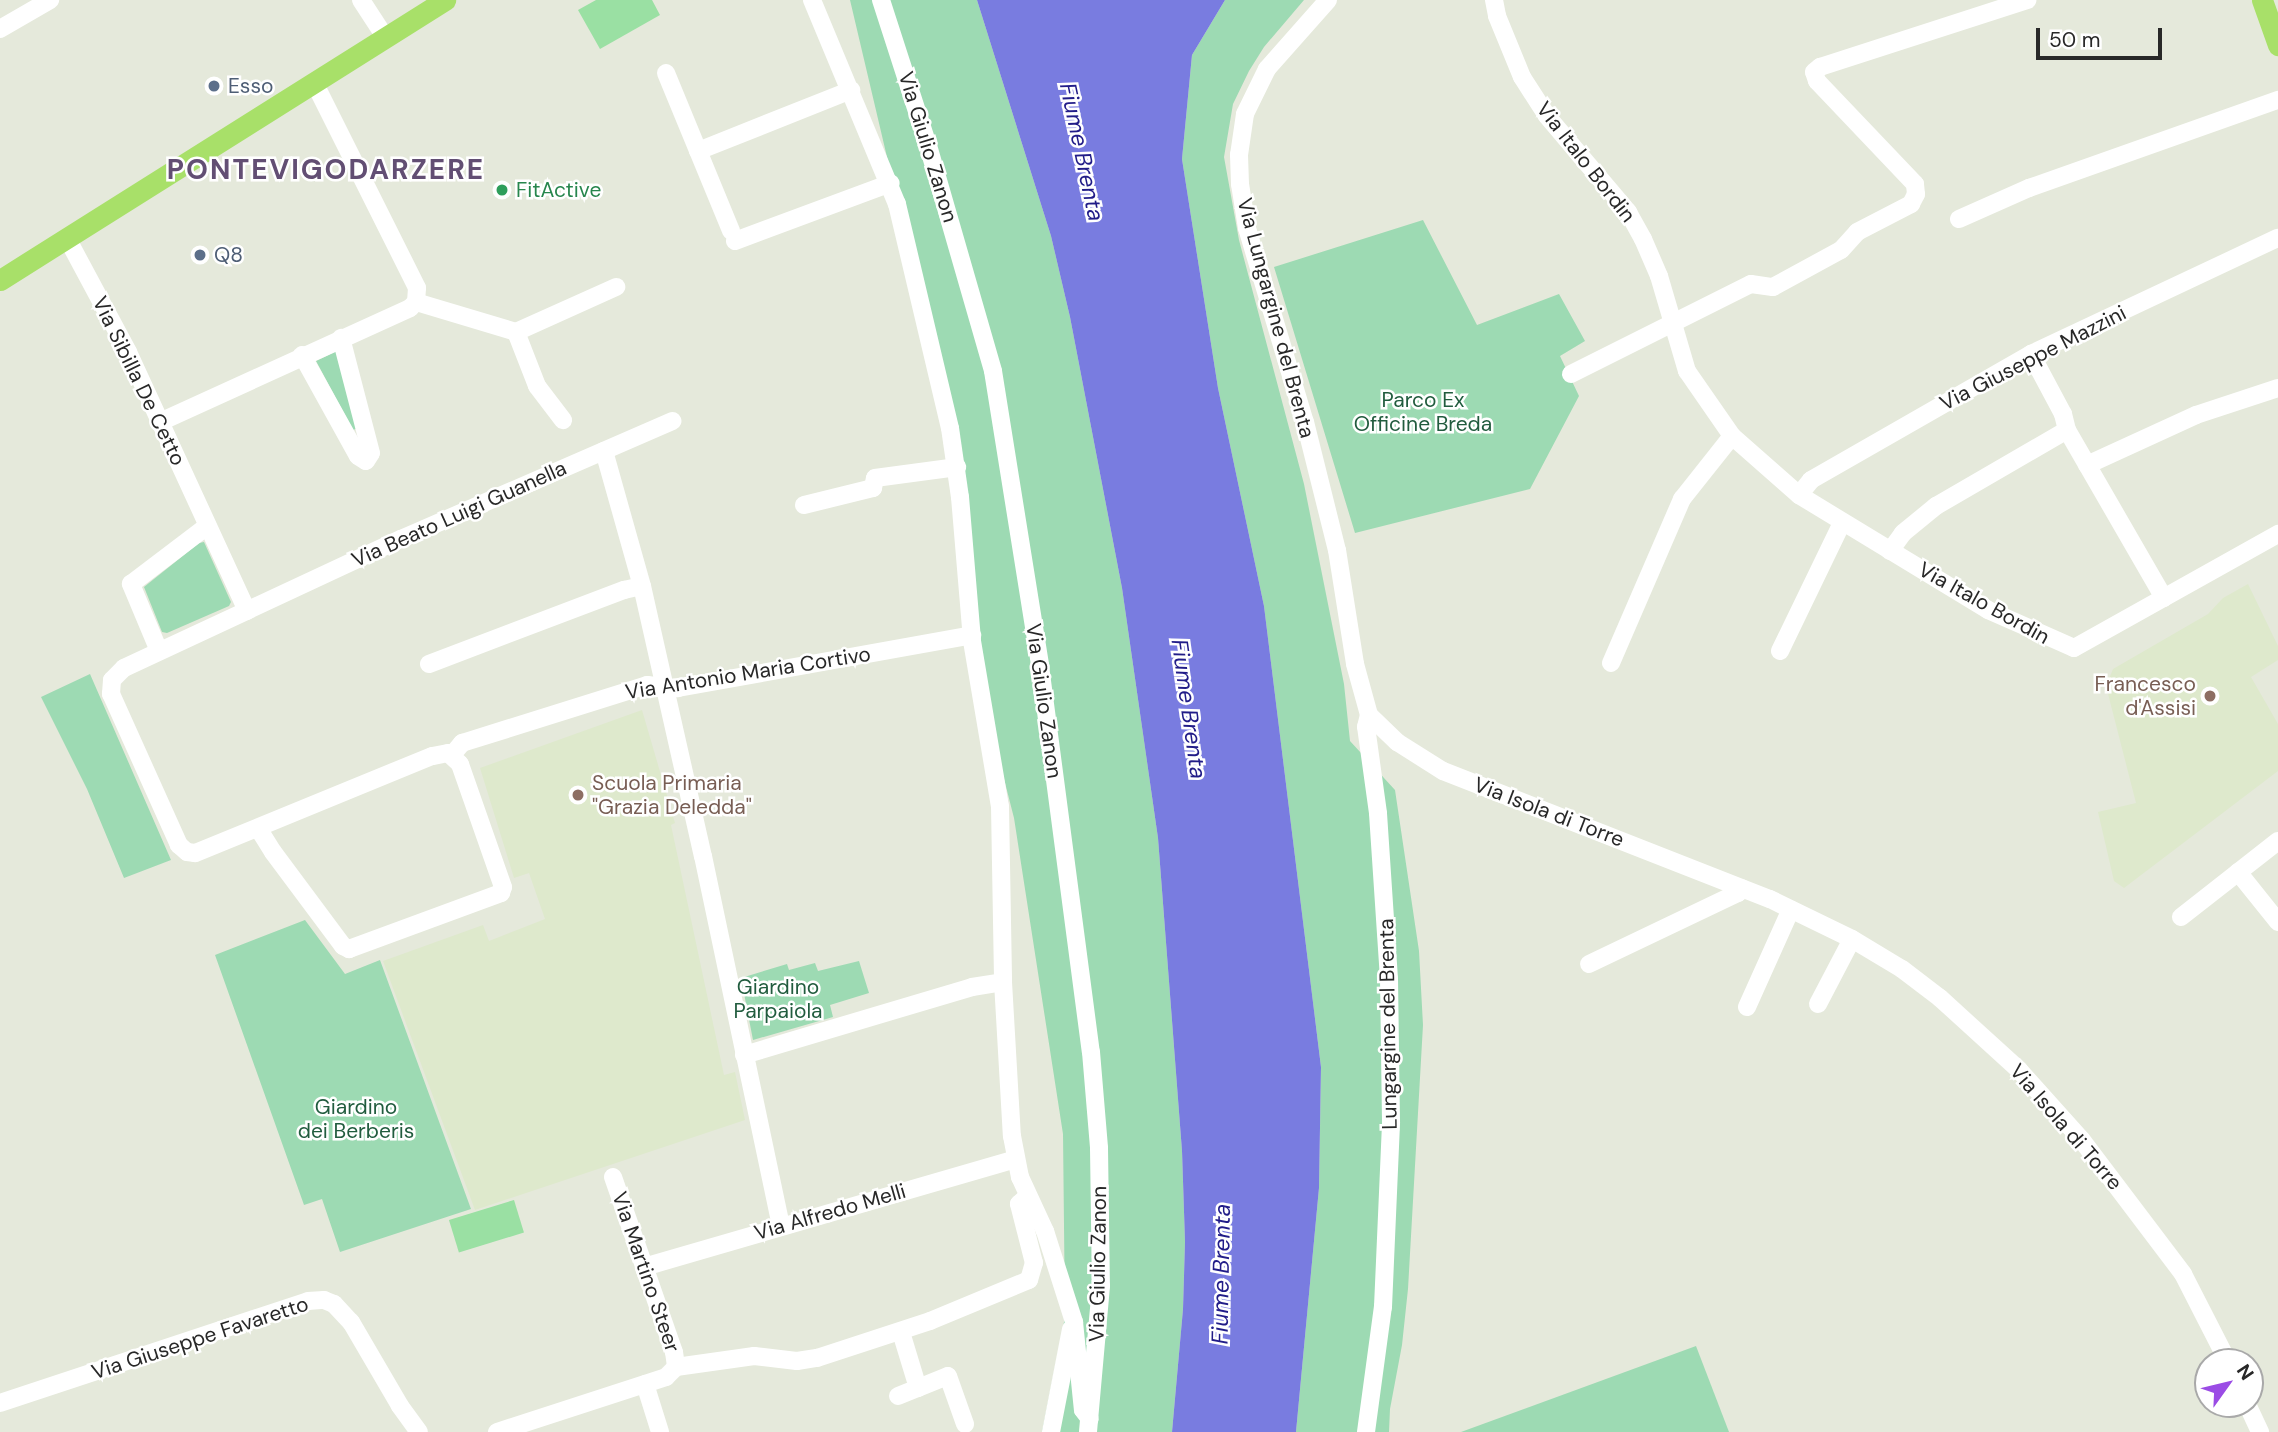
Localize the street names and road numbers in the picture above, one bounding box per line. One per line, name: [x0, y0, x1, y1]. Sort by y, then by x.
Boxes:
street label: Via Giulio Zanon: [893, 69, 963, 225]
street label: Via Italo Bordin: [1531, 97, 1641, 227]
street label: Via Lungargine del Brenta: [1232, 195, 1320, 441]
street label: Via Sibilla De Cetto: [87, 292, 191, 470]
street label: Via Giuseppe Mazzini: [1936, 300, 2130, 416]
street label: Via Beato Luigi Guanella: [348, 455, 570, 573]
street label: Via Italo Bordin: [1914, 557, 2054, 649]
street label: Via Giulio Zanon: [1021, 622, 1067, 780]
street label: Via Antonio Maria Cortivo: [624, 641, 872, 705]
street label: Via Isola di Torre: [1470, 772, 1628, 852]
street label: Lungargine del Brenta: [1374, 918, 1402, 1130]
street label: Via Isola di Torre: [2004, 1059, 2128, 1195]
street label: Via Alfredo Melli: [751, 1178, 909, 1246]
street label: Via Giulio Zanon: [1084, 1186, 1112, 1342]
street label: Via Martino Steer: [607, 1188, 685, 1356]
street label: Via Giuseppe Favaretto: [88, 1291, 312, 1385]

